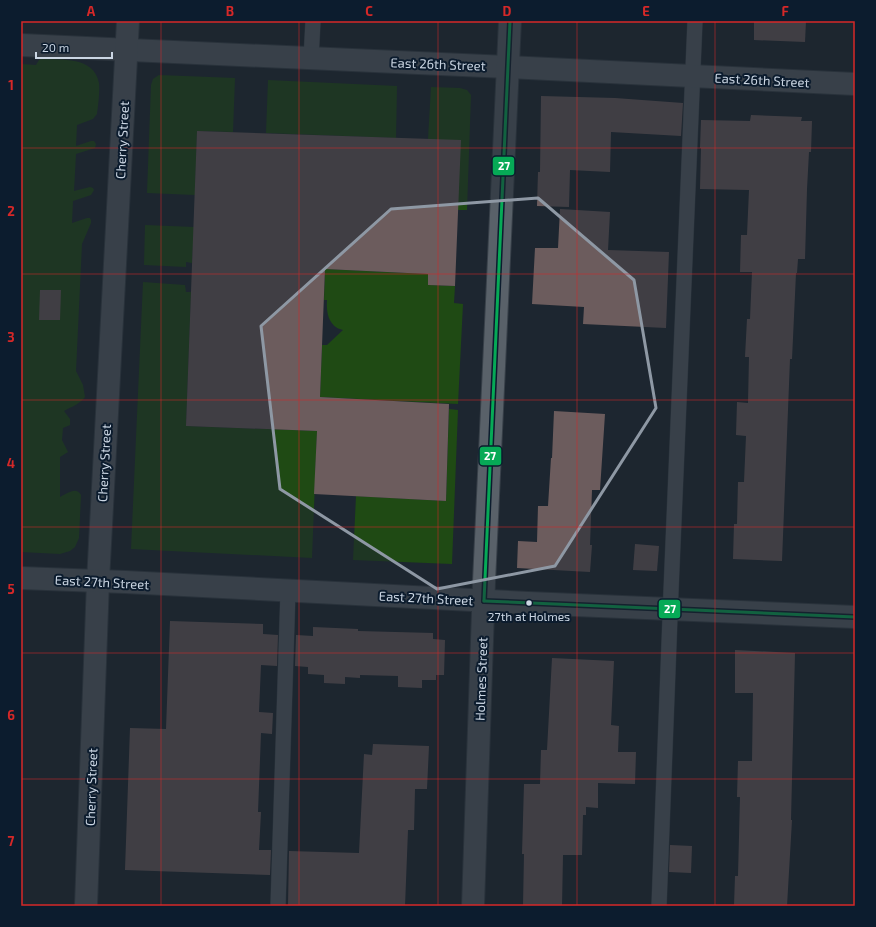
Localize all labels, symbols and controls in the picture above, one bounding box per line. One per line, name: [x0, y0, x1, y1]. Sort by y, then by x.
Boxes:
text: A: [87, 3, 96, 19]
text: B: [226, 3, 234, 19]
text: C: [365, 3, 373, 19]
text: D: [503, 3, 512, 19]
text: E: [642, 3, 650, 19]
text: F: [781, 3, 789, 19]
scale bar: [36, 34, 112, 60]
text: 20 m: [42, 40, 69, 54]
street label: East 26th Street: [390, 54, 486, 74]
street label: East 26th Street: [714, 70, 810, 90]
text: 1: [8, 77, 14, 93]
street label: Cherry Street: [112, 101, 132, 179]
line badge: 27: [492, 156, 515, 176]
text: 27: [498, 159, 510, 172]
text: 2: [7, 203, 15, 219]
text: 3: [7, 329, 15, 345]
street label: Cherry Street: [94, 424, 114, 502]
line badge: 27: [479, 446, 502, 466]
text: 27: [484, 449, 496, 462]
text: 4: [7, 455, 15, 471]
street label: East 27th Street: [54, 572, 150, 592]
text: 5: [7, 581, 15, 597]
street label: East 27th Street: [378, 588, 474, 608]
marker: 27th at Holmes: [524, 598, 534, 608]
line badge: 27: [658, 599, 681, 619]
text: 27: [664, 602, 676, 615]
place label: 27th at Holmes: [488, 609, 570, 623]
street label: Holmes Street: [472, 637, 490, 721]
text: 6: [7, 707, 15, 723]
street label: Cherry Street: [82, 748, 100, 826]
text: 7: [8, 833, 15, 849]

